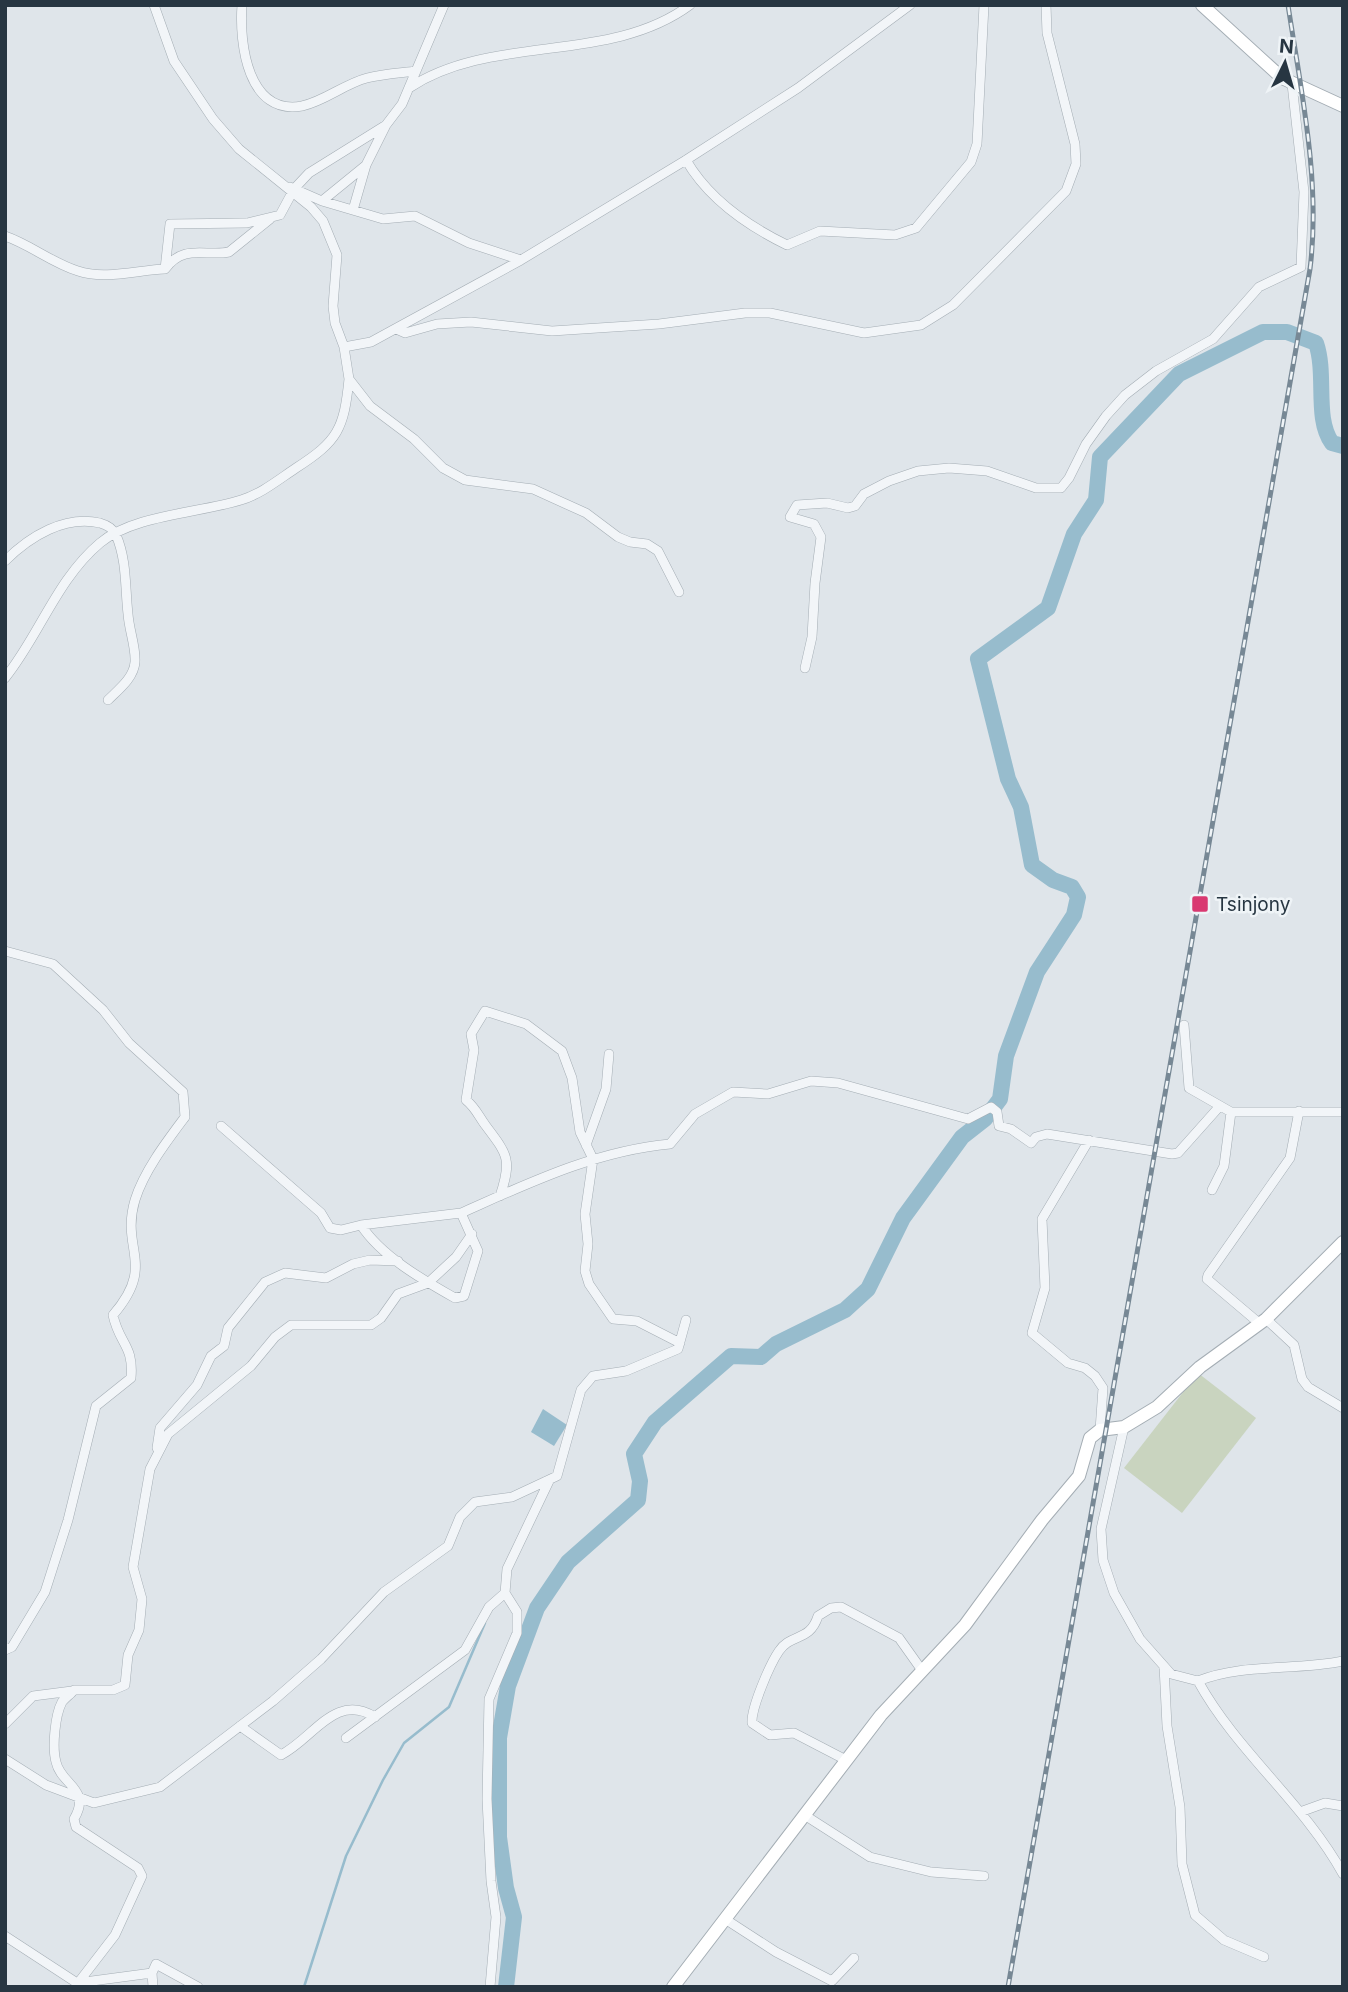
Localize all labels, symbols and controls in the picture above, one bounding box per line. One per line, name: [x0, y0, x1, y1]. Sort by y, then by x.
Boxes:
north arrow: [1250, 28, 1320, 98]
text: N: [1278, 34, 1295, 59]
place label: Tsinjony: [1216, 893, 1291, 916]
marker: Tsinjony: [1190, 894, 1210, 914]

